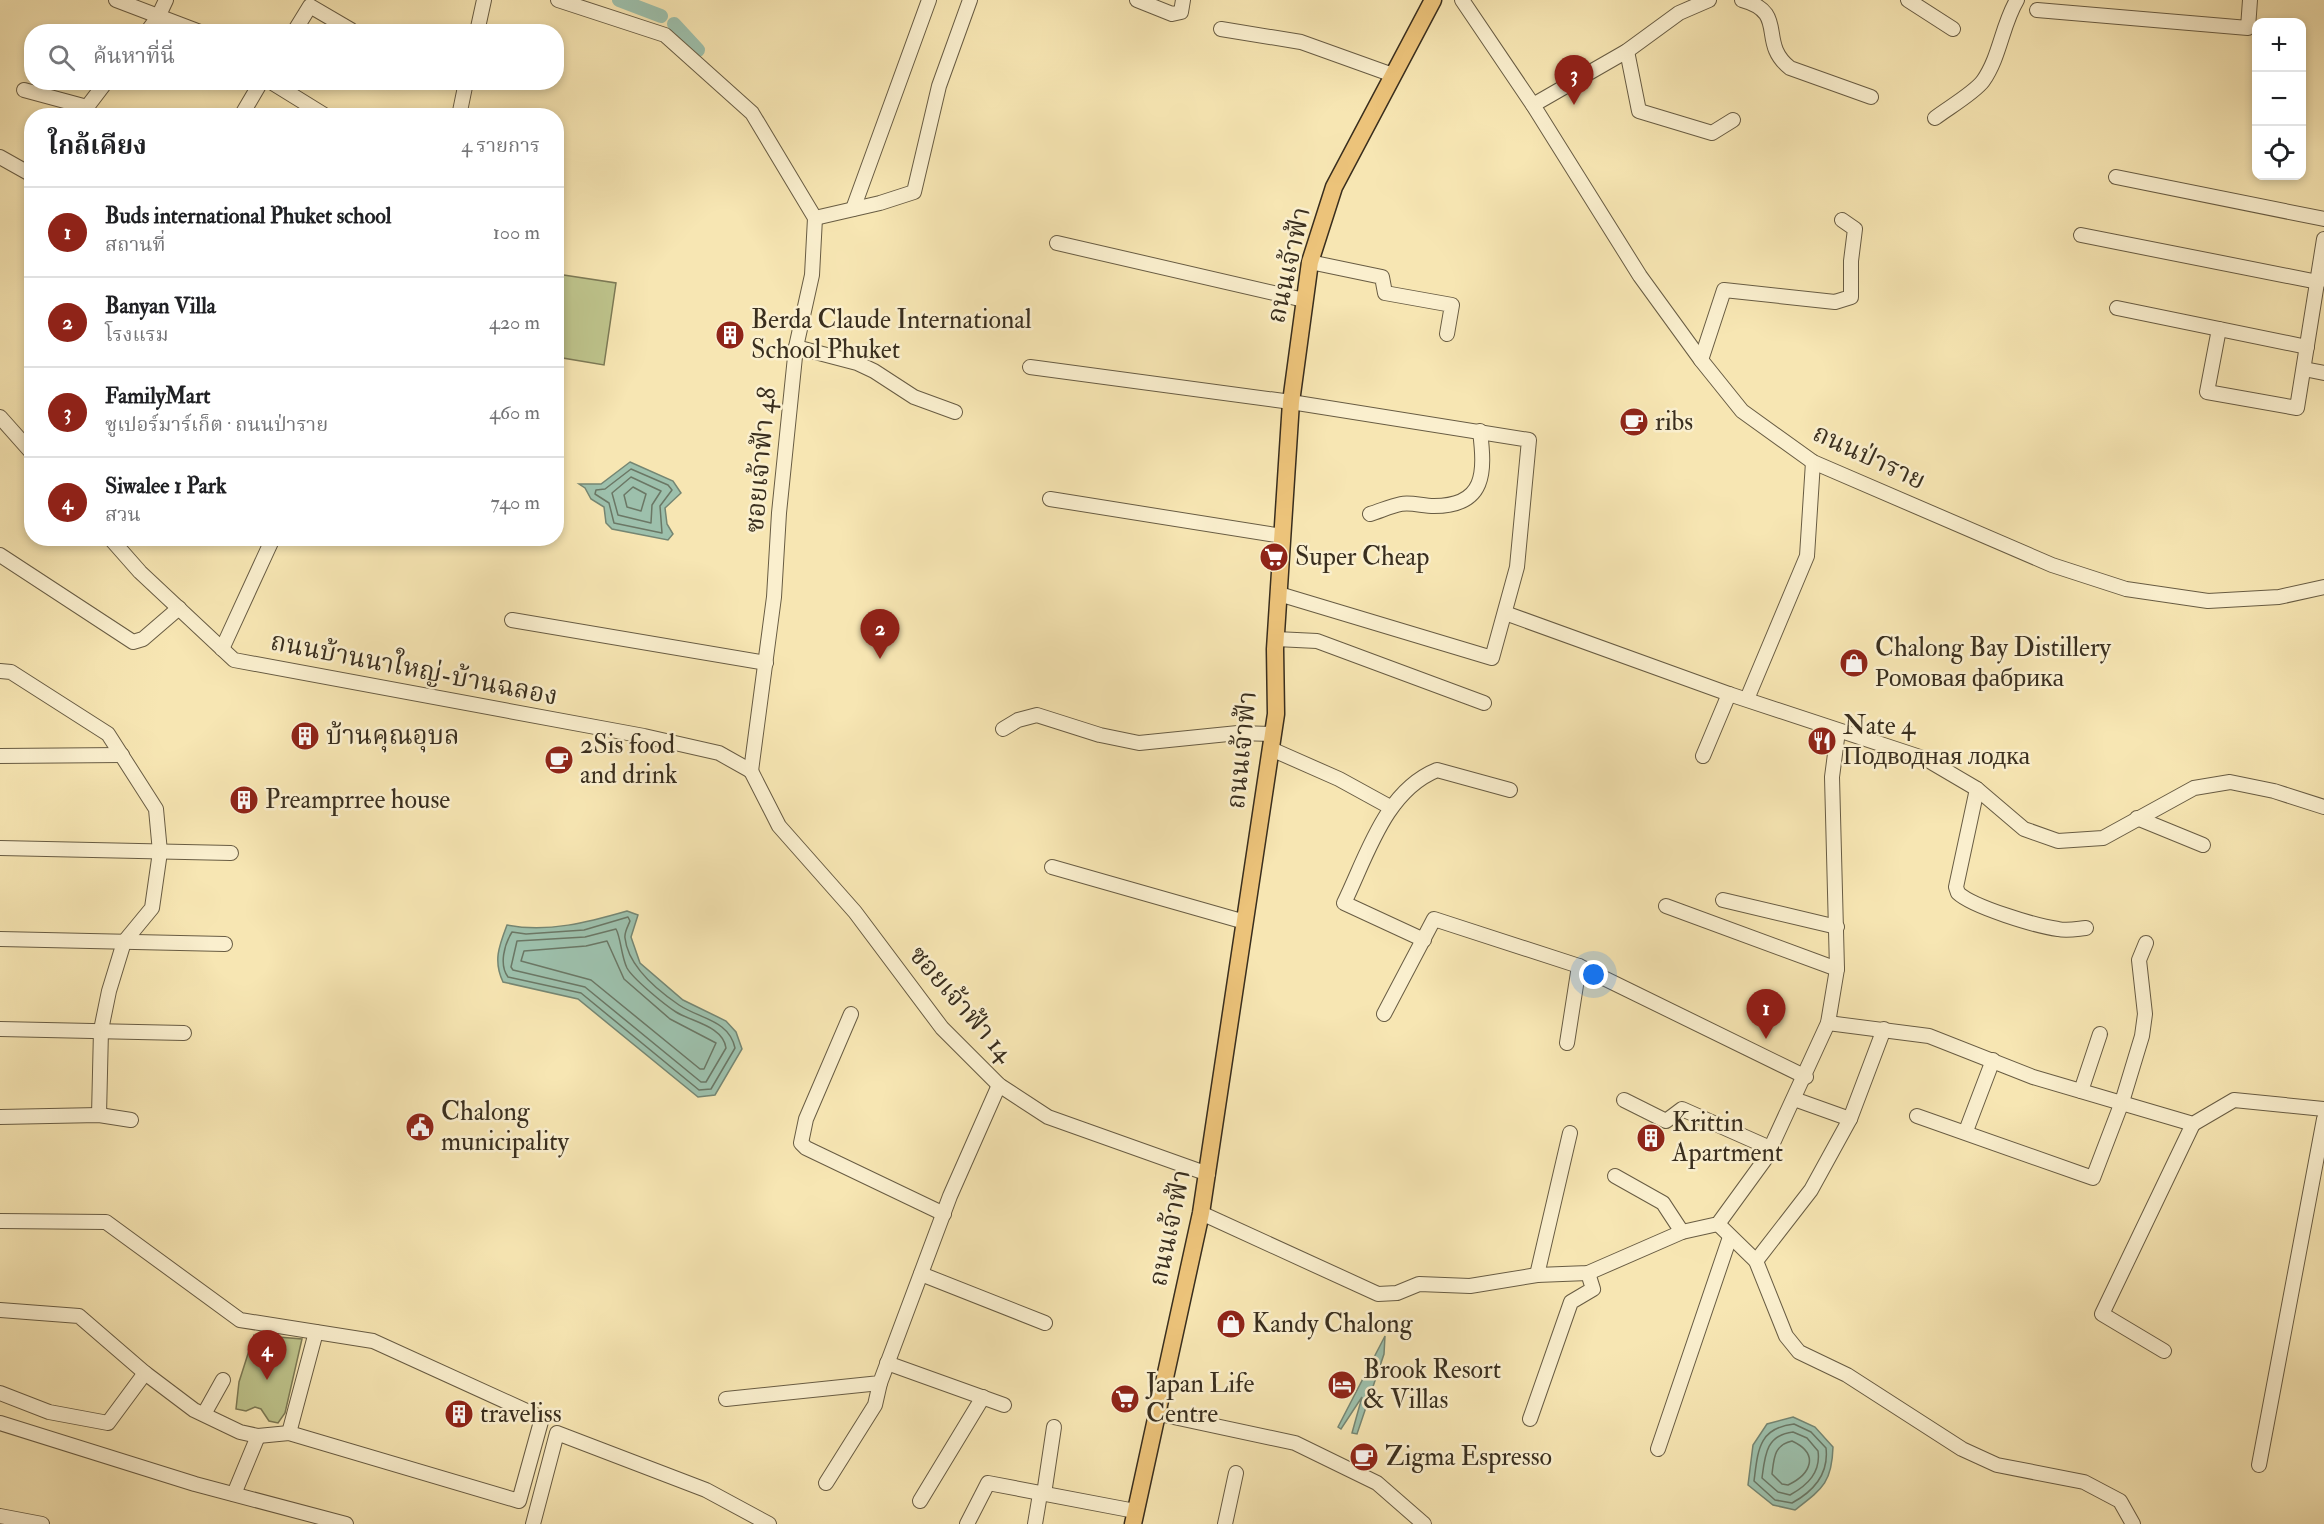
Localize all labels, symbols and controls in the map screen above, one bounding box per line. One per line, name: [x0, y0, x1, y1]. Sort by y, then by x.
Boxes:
map controls: [2252, 18, 2306, 180]
button: +: [2252, 18, 2306, 72]
search box: [24, 24, 564, 90]
icon: search: [45, 41, 78, 74]
text: ค้นหาที่นี่: [93, 42, 175, 70]
pin: 3: [1554, 56, 1594, 105]
button: −: [2252, 72, 2306, 126]
button: locate: [2252, 126, 2306, 180]
text: ใกล้เคียง: [48, 130, 147, 162]
text: 4 รายการ: [461, 133, 540, 158]
text: Buds international Phuket school: [105, 202, 391, 230]
street label: ถนนเจ้าฟ้า: [1260, 204, 1318, 326]
text: 1: [64, 220, 71, 245]
text: 100 m: [493, 220, 540, 245]
text: สถานที่: [105, 232, 166, 257]
text: Banyan Villa: [105, 292, 216, 320]
place label: Berda Claude International School Phuket: [751, 304, 1032, 366]
text: 2: [62, 310, 73, 335]
text: 420 m: [489, 310, 540, 335]
building icon: Berda Claude International School Phuket: [714, 319, 746, 351]
text: โรงแรม: [105, 322, 169, 347]
text: FamilyMart: [105, 382, 210, 410]
street label: ซอยเจ้าฟ้า 48: [739, 386, 783, 534]
text: 3: [64, 400, 71, 425]
text: 460 m: [489, 400, 540, 425]
cafe icon: ribs: [1618, 406, 1650, 438]
place label: ribs: [1655, 406, 1693, 438]
text: ซูเปอร์มาร์เก็ต · ถนนป่าราย: [105, 412, 328, 437]
street label: ถนนป่าราย: [1808, 417, 1930, 497]
text: Siwalee 1 Park: [105, 472, 226, 500]
text: 4: [62, 490, 73, 515]
text: 740 m: [491, 490, 540, 515]
text: สวน: [105, 502, 141, 527]
supermarket icon: Super Cheap: [1258, 541, 1290, 573]
place label: Super Cheap: [1295, 541, 1429, 574]
pin: 2: [860, 610, 900, 659]
street label: ถนนบ้านนาใหญ่-บ้านฉลอง: [268, 623, 561, 713]
place label: Chalong Bay Distillery Ромовая фабрика: [1875, 632, 2112, 694]
shop icon: Chalong Bay Distillery Ромовая фабрика: [1838, 647, 1870, 679]
street label: ถนนเจ้าฟ้า: [1220, 690, 1264, 810]
place label: Nate 4 Подводная лодка: [1843, 710, 2030, 772]
building icon: บ้านคุณอุบล: [289, 720, 321, 752]
place label: บ้านคุณอุบล: [326, 720, 460, 753]
restaurant icon: Nate 4 Подводная лодка: [1806, 725, 1838, 757]
place label: 2Sis food and drink: [580, 729, 678, 791]
cafe icon: 2Sis food and drink: [543, 744, 575, 776]
building icon: Preamprree house: [228, 784, 260, 816]
place label: Preamprree house: [265, 784, 450, 817]
street label: ซอยเจ้าฟ้า 14: [902, 939, 1021, 1069]
your location: [1579, 960, 1608, 989]
pin: 1: [1746, 990, 1786, 1039]
place label: Chalong municipality: [441, 1096, 570, 1159]
place label: Krittin Apartment: [1671, 1107, 1783, 1170]
public building icon: Chalong municipality: [404, 1111, 436, 1143]
building icon: Krittin Apartment: [1635, 1122, 1667, 1154]
street label: ถนนเจ้าฟ้า: [1142, 1167, 1198, 1289]
shop icon: Kandy Chalong: [1215, 1308, 1247, 1340]
place label: Kandy Chalong: [1252, 1308, 1414, 1340]
pin: 4: [248, 1330, 286, 1380]
place label: Brook Resort & Villas: [1363, 1354, 1501, 1416]
place label: Japan Life Centre: [1145, 1368, 1254, 1430]
hotel icon: Brook Resort & Villas: [1326, 1369, 1358, 1401]
supermarket icon: Japan Life Centre: [1109, 1383, 1141, 1415]
building icon: traveliss: [443, 1398, 475, 1430]
place label: traveliss: [480, 1398, 562, 1430]
cafe icon: Zigma Espresso: [1348, 1441, 1380, 1473]
place label: Zigma Espresso: [1385, 1441, 1552, 1474]

